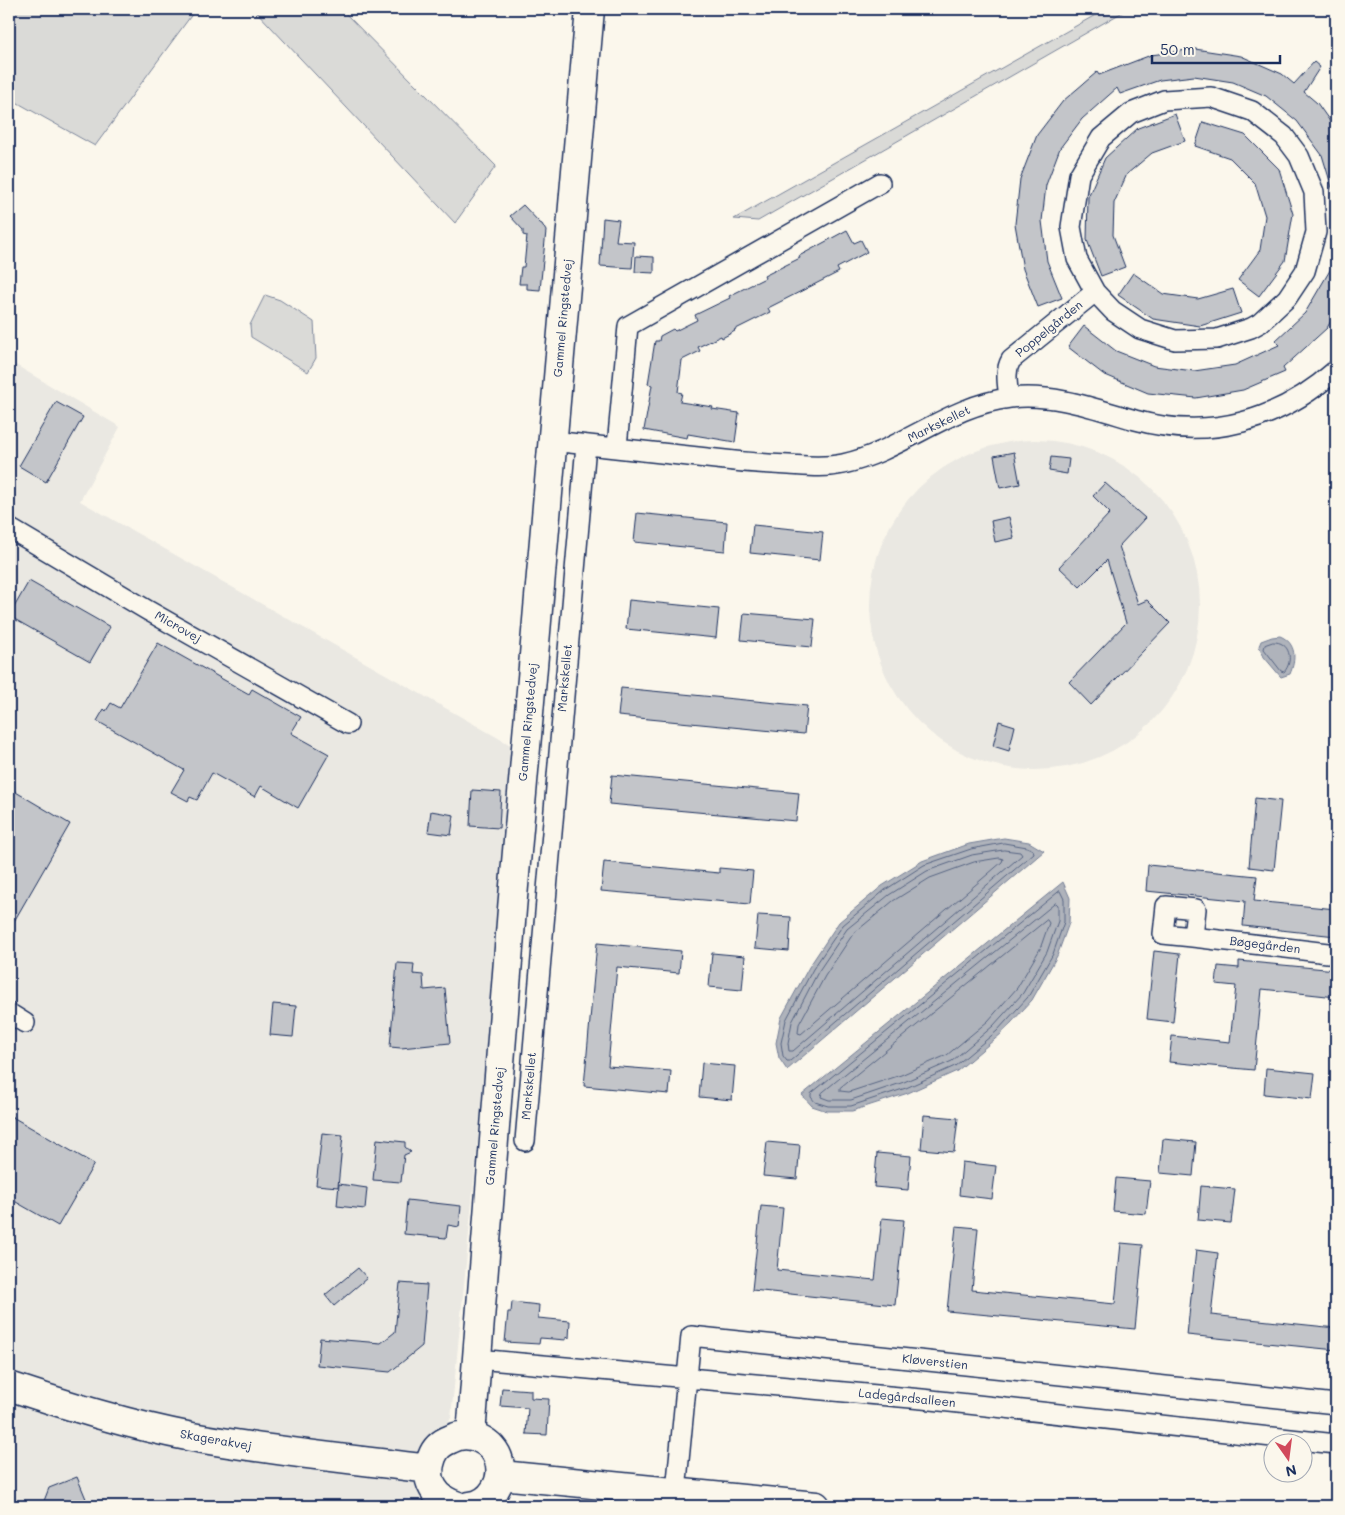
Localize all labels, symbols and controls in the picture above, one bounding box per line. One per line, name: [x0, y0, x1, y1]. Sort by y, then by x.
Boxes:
scale bar: [1152, 32, 1280, 64]
text: 50 m: [1160, 39, 1195, 59]
street label: Gammel Ringstedvej: [549, 258, 575, 378]
street label: Poppelgården: [1012, 296, 1085, 360]
street label: Markskellet: [905, 401, 973, 445]
street label: Microvej: [152, 606, 205, 646]
street label: Markskellet: [553, 643, 575, 712]
street label: Gammel Ringstedvej: [514, 662, 540, 782]
street label: Bøgegården: [1229, 932, 1301, 956]
street label: Markskellet: [517, 1051, 539, 1120]
street label: Gammel Ringstedvej: [481, 1066, 507, 1186]
street label: Kløverstien: [901, 1350, 969, 1372]
street label: Ladegårdsalleen: [858, 1384, 957, 1410]
street label: Skagerakvej: [179, 1425, 253, 1453]
north arrow: [1262, 1432, 1312, 1482]
text: N: [1284, 1461, 1299, 1482]

